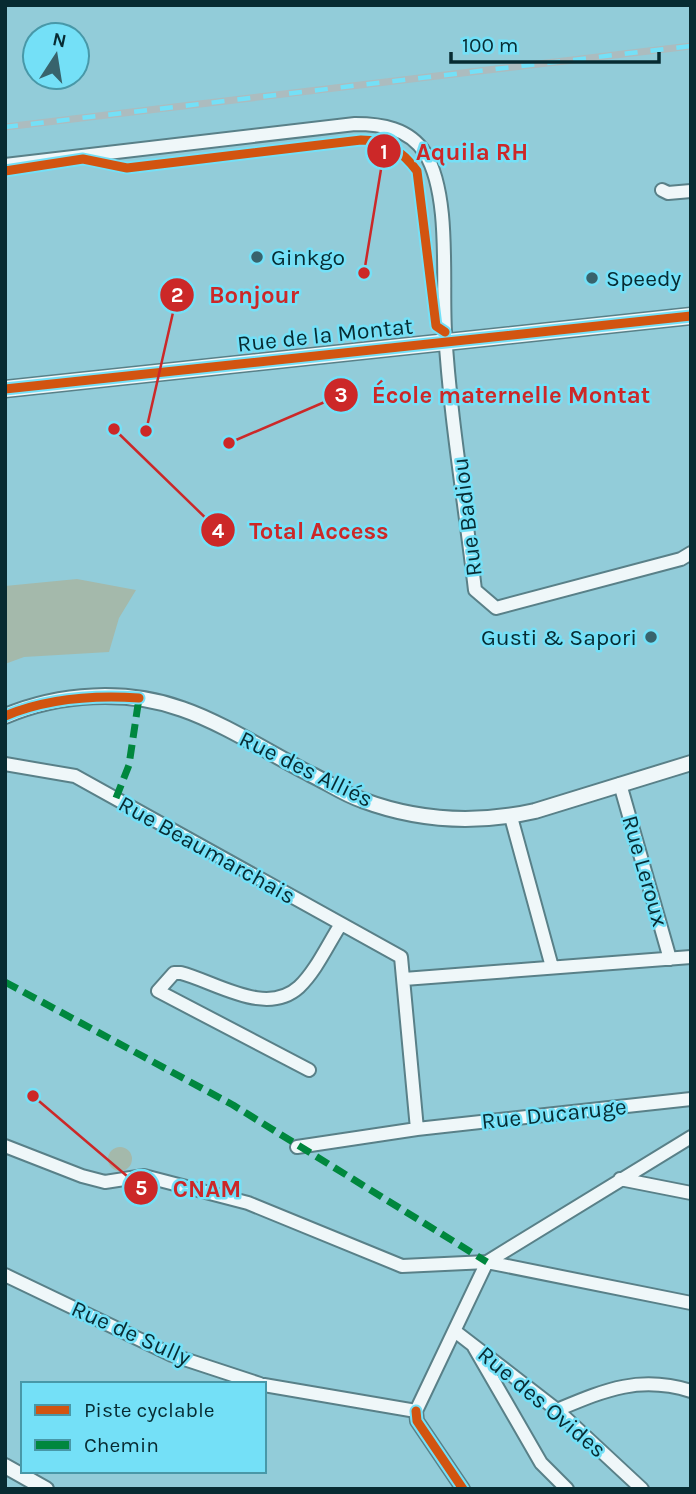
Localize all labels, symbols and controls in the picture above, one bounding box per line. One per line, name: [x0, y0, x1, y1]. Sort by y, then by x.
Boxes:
north arrow: [21, 21, 91, 91]
scale bar: [451, 21, 659, 65]
text: N: [50, 28, 68, 53]
text: 100 m: [462, 33, 519, 57]
callout: Aquila RH: [367, 129, 542, 174]
text: Aquila RH: [416, 138, 528, 166]
text: 1: [380, 140, 388, 164]
place label: Ginkgo: [271, 244, 345, 271]
marker: Ginkgo: [249, 249, 265, 265]
place label: Speedy: [606, 265, 682, 292]
marker: Speedy: [584, 270, 600, 286]
callout: Bonjour: [160, 272, 313, 317]
text: Bonjour: [209, 281, 300, 309]
text: 2: [171, 283, 183, 307]
street label: Rue de la Montat: [236, 312, 415, 358]
callout: École maternelle Montat: [323, 372, 665, 417]
text: École maternelle Montat: [372, 379, 650, 409]
text: 3: [334, 383, 348, 407]
street label: Rue Badiou: [446, 456, 488, 578]
callout: Total Access: [200, 508, 403, 553]
text: Total Access: [249, 517, 389, 545]
text: 4: [212, 519, 225, 543]
place label: Gusti & Sapori: [481, 624, 637, 651]
marker: Gusti & Sapori: [643, 629, 659, 645]
street label: Rue des Alliés: [235, 725, 377, 813]
street label: Rue Beaumarchais: [114, 790, 300, 910]
street label: Rue Leroux: [616, 812, 674, 930]
street label: Rue Ducaruge: [480, 1093, 628, 1135]
callout: CNAM: [124, 1166, 255, 1211]
text: CNAM: [173, 1175, 241, 1203]
text: 5: [135, 1176, 147, 1200]
street label: Rue de Sully: [67, 1295, 195, 1371]
street label: Rue des Ovides: [472, 1341, 612, 1463]
legend: [21, 1382, 266, 1473]
text: Piste cyclable: [84, 1398, 215, 1422]
text: Chemin: [84, 1433, 159, 1457]

